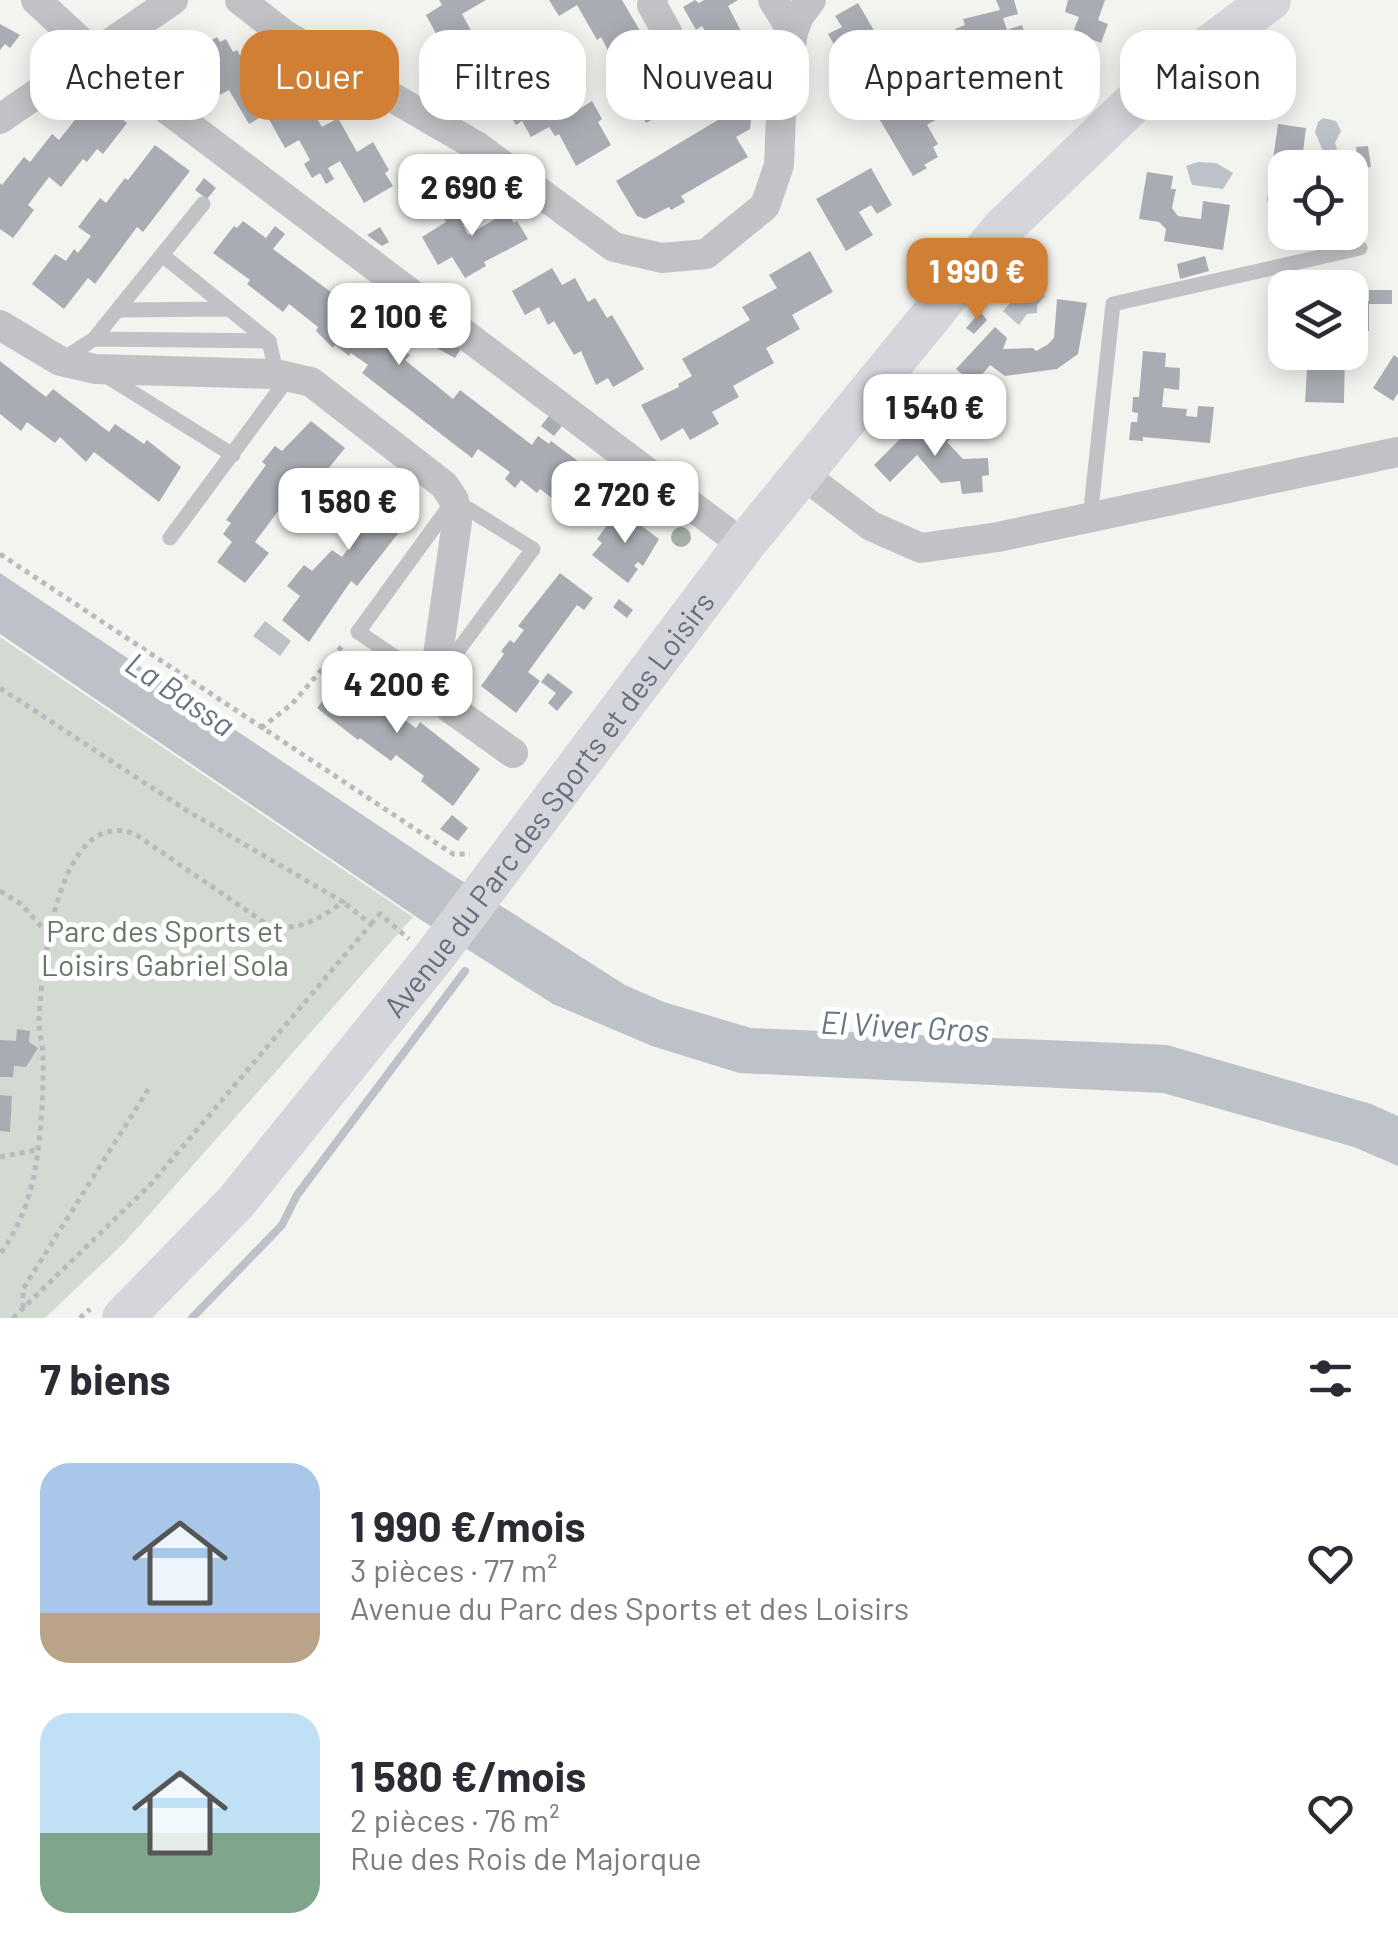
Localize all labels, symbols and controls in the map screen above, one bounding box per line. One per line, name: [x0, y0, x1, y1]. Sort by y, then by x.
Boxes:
chip: Acheter: [30, 30, 220, 120]
chip: Louer: [240, 30, 399, 120]
chip: Filtres: [419, 30, 586, 120]
chip: Nouveau: [606, 30, 809, 120]
chip: Appartement: [829, 30, 1100, 120]
chip: Maison: [1120, 30, 1296, 120]
map controls: [1268, 150, 1368, 370]
button: locate: [1268, 150, 1368, 250]
pin: 2 690 €: [380, 154, 564, 239]
text: 2 690 €: [420, 167, 524, 205]
pin: 1 990 €: [885, 238, 1069, 323]
text: 1 990 €: [929, 251, 1025, 289]
button: layers: [1268, 270, 1368, 370]
pin: 2 100 €: [307, 283, 491, 368]
text: 2 100 €: [350, 296, 448, 334]
pin: 1 540 €: [843, 374, 1027, 459]
text: 1 540 €: [885, 387, 985, 425]
pin: 2 720 €: [533, 461, 717, 546]
pin: 1 580 €: [257, 468, 441, 553]
text: 2 720 €: [573, 474, 677, 512]
text: 1 580 €: [300, 481, 398, 519]
street label: Avenue du Parc des Sports et des Loisirs: [375, 584, 721, 1024]
water label: La Bassa: [119, 643, 243, 743]
pin: 4 200 €: [305, 651, 489, 736]
text: 4 200 €: [344, 664, 450, 702]
park label: Parc des Sports et Loisirs Gabriel Sola: [41, 912, 289, 982]
water label: El Viver Gros: [820, 1002, 990, 1048]
icon: filters: [1303, 1351, 1358, 1406]
text: 7 biens: [40, 1353, 171, 1403]
text: 1 990 €/mois: [350, 1500, 586, 1550]
icon: home: [120, 1503, 240, 1623]
icon: heart: [1303, 1536, 1358, 1591]
text: 3 pièces · 77 m²: [350, 1550, 558, 1588]
text: Avenue du Parc des Sports et des Loisirs: [350, 1588, 909, 1626]
text: 1 580 €/mois: [350, 1750, 586, 1800]
icon: home: [120, 1753, 240, 1873]
icon: heart: [1303, 1786, 1358, 1841]
text: 2 pièces · 76 m²: [350, 1800, 560, 1838]
text: Rue des Rois de Majorque: [350, 1838, 702, 1876]

